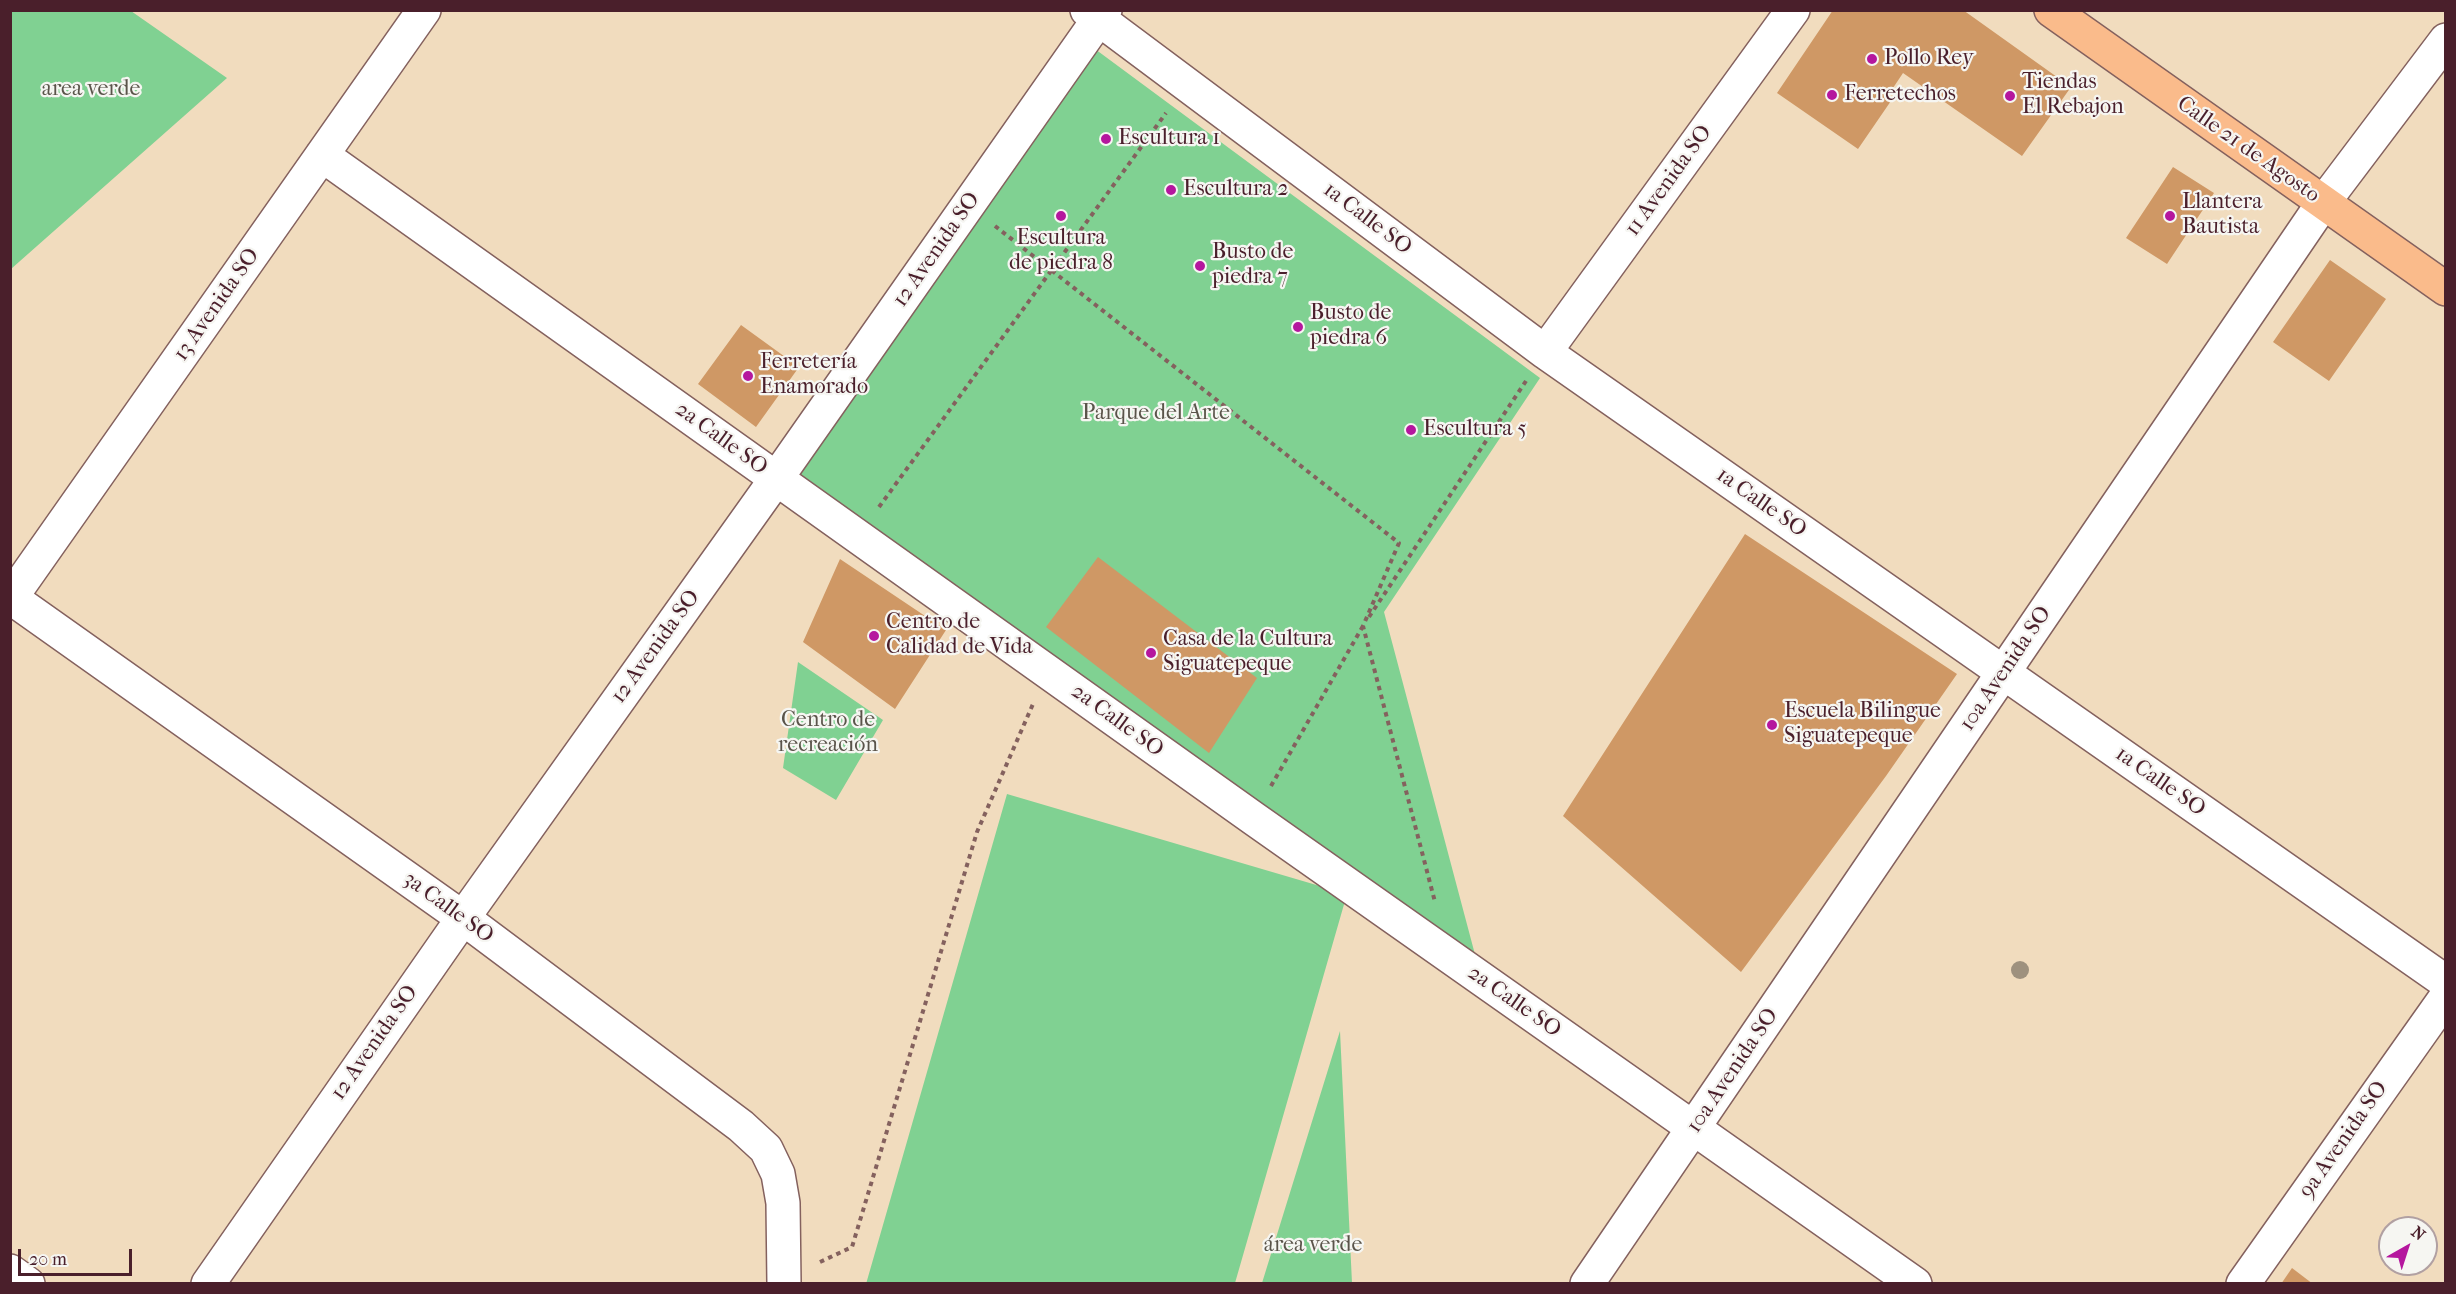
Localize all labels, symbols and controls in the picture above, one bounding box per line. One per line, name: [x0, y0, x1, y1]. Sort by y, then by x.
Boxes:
place label: Pollo Rey: [1884, 46, 1974, 72]
marker: Pollo Rey: [1865, 52, 1879, 66]
place label: Tiendas El Rebajon: [2022, 70, 2124, 122]
park label: area verde: [42, 77, 140, 103]
place label: Ferretechos: [1844, 82, 1956, 108]
marker: Ferretechos: [1825, 88, 1839, 102]
marker: Tiendas El Rebajon: [2003, 89, 2017, 103]
street label: Calle 21 de Agosto: [2171, 91, 2325, 209]
street label: 11 Avenida SO: [1620, 120, 1718, 242]
place label: Escultura 1: [1118, 126, 1220, 152]
marker: Escultura 1: [1099, 132, 1113, 146]
place label: Escultura 2: [1183, 177, 1289, 203]
street label: 1a Calle SO: [1317, 177, 1417, 261]
marker: Escultura 2: [1164, 183, 1178, 197]
street label: 12 Avenida SO: [888, 188, 986, 312]
place label: Llantera Bautista: [2182, 190, 2262, 242]
marker: Escultura de piedra 8: [1054, 209, 1068, 223]
marker: Llantera Bautista: [2163, 209, 2177, 223]
place label: Escultura de piedra 8: [1009, 226, 1113, 278]
place label: Busto de piedra 7: [1212, 240, 1293, 292]
street label: 13 Avenida SO: [168, 244, 266, 366]
marker: Busto de piedra 7: [1193, 259, 1207, 273]
place label: Busto de piedra 6: [1310, 301, 1391, 352]
marker: Busto de piedra 6: [1291, 320, 1305, 334]
place label: Ferretería Enamorado: [760, 350, 868, 402]
marker: Ferretería Enamorado: [741, 369, 755, 383]
street label: 2a Calle SO: [670, 397, 772, 481]
park label: Parque del Arte: [1082, 401, 1230, 427]
place label: Escultura 5: [1423, 417, 1527, 443]
marker: Escultura 5: [1404, 423, 1418, 437]
street label: 1a Calle SO: [1711, 462, 1811, 544]
street label: 12 Avenida SO: [606, 585, 706, 709]
street label: 10a Avenida SO: [1955, 602, 2057, 736]
place label: Centro de Calidad de Vida: [886, 610, 1033, 662]
place label: Casa de la Cultura Siguatepeque: [1163, 627, 1333, 678]
marker: Centro de Calidad de Vida: [867, 629, 881, 643]
marker: Casa de la Cultura Siguatepeque: [1144, 646, 1158, 660]
street label: 2a Calle SO: [1066, 679, 1168, 763]
place label: Escuela Bilingue Siguatepeque: [1784, 699, 1941, 750]
park label: Centro de recreación: [778, 708, 878, 760]
marker: Escuela Bilingue Siguatepeque: [1765, 718, 1779, 732]
street label: 1a Calle SO: [2110, 741, 2210, 823]
street label: 3a Calle SO: [398, 866, 498, 950]
street label: 2a Calle SO: [1462, 960, 1566, 1044]
street label: 12 Avenida SO: [326, 981, 424, 1105]
street label: 10a Avenida SO: [1682, 1004, 1784, 1138]
street label: 9a Avenida SO: [2294, 1077, 2394, 1203]
north arrow: [2378, 1216, 2438, 1276]
text: N: [2408, 1222, 2429, 1244]
park label: área verde: [1264, 1233, 1362, 1259]
scale bar: [21, 1237, 135, 1275]
text: 20 m: [29, 1249, 67, 1270]

